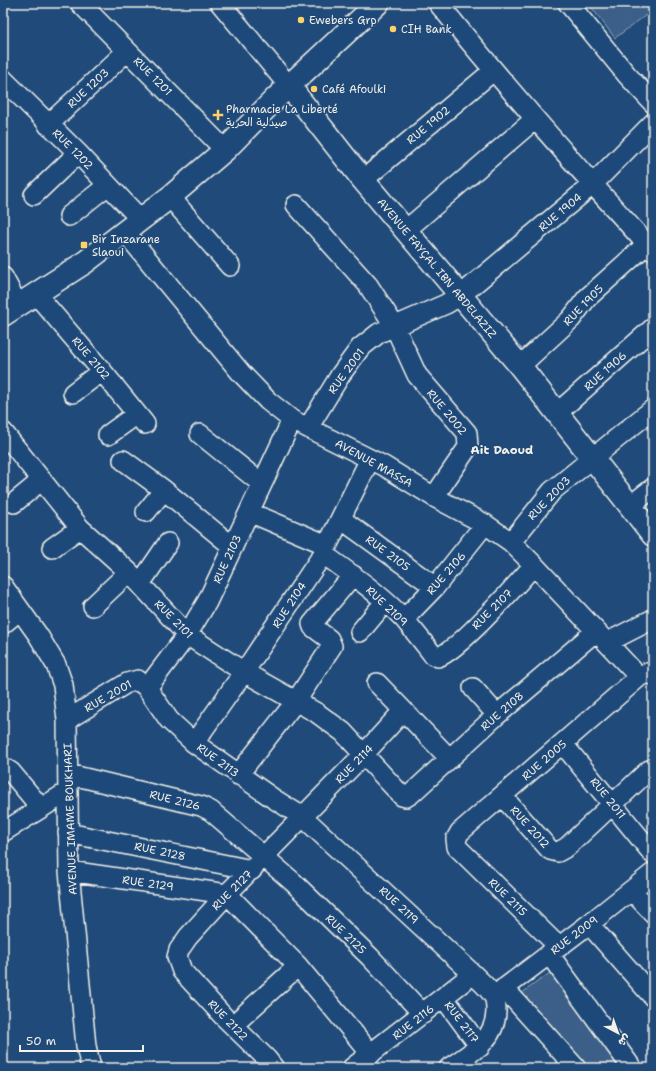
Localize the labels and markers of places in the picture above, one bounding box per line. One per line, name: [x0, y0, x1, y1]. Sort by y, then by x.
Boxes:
place label: Ewebers Grp: [309, 13, 377, 28]
marker: Ewebers Grp: [296, 15, 306, 25]
place label: CIH Bank: [401, 22, 452, 37]
marker: CIH Bank: [388, 24, 398, 34]
place label: Café Afoulki: [322, 82, 386, 97]
marker: Café Afoulki: [309, 84, 319, 94]
place label: Pharmacie La Liberté صيدلية الحرية: [226, 102, 338, 130]
marker: Pharmacie La Liberté صيدلية الحرية: [213, 110, 223, 120]
place label: Bir Inzarane Slaoui: [92, 232, 160, 260]
marker: Bir Inzarane Slaoui: [79, 240, 89, 250]

